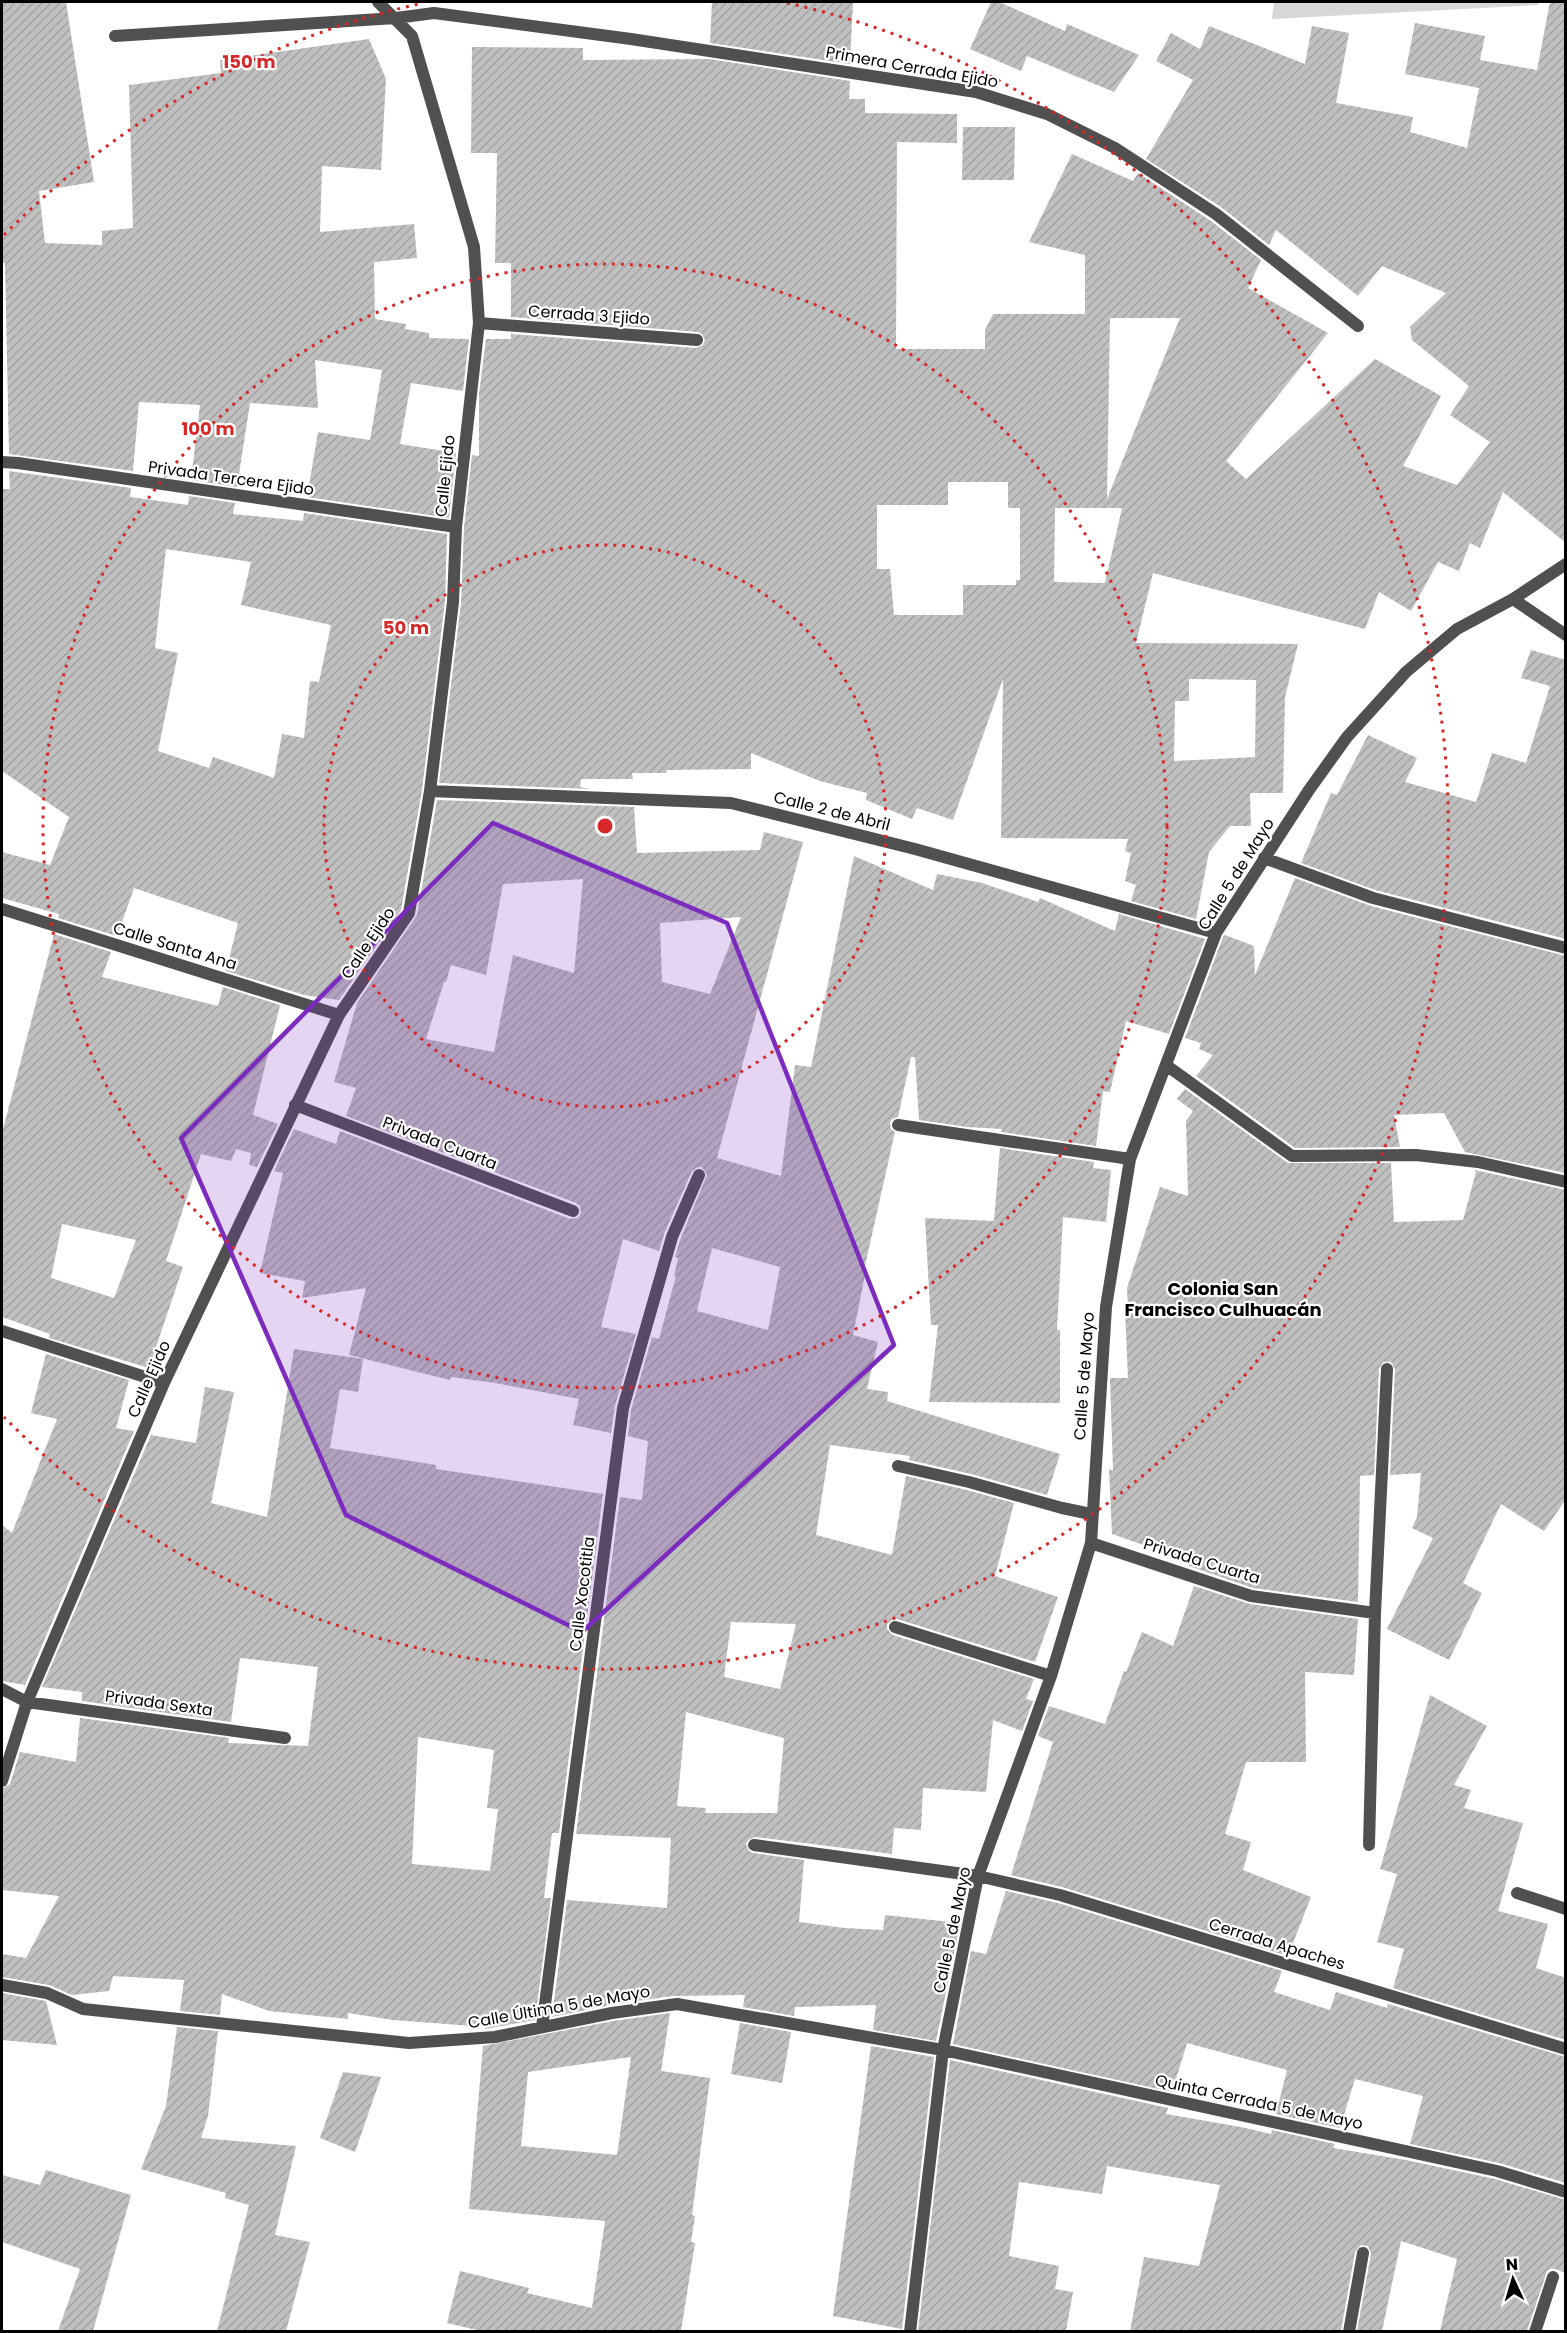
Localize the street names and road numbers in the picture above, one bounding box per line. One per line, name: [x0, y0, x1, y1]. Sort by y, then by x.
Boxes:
street label: Primera Cerrada Ejido: [824, 41, 1000, 93]
street label: Cerrada 3 Ejido: [527, 299, 651, 331]
street label: Calle Ejido: [429, 434, 461, 518]
street label: Privada Tercera Ejido: [147, 455, 315, 501]
street label: Calle 2 de Abril: [771, 785, 893, 837]
street label: Calle 5 de Mayo: [1192, 813, 1280, 935]
street label: Calle Ejido: [335, 902, 401, 984]
street label: Calle Santa Ana: [110, 916, 240, 976]
street label: Privada Cuarta: [379, 1111, 501, 1175]
street label: Calle 5 de Mayo: [1068, 1311, 1100, 1441]
street label: Calle Ejido: [122, 1337, 176, 1421]
street label: Privada Cuarta: [1141, 1532, 1263, 1590]
street label: Calle Xocotitla: [564, 1535, 600, 1653]
street label: Privada Sexta: [104, 1684, 214, 1722]
street label: Calle 5 de Mayo: [927, 1865, 977, 1995]
street label: Cerrada Apaches: [1206, 1912, 1348, 1976]
street label: Calle Última 5 de Mayo: [466, 1980, 652, 2034]
street label: Quinta Cerrada 5 de Mayo: [1153, 2069, 1365, 2135]

